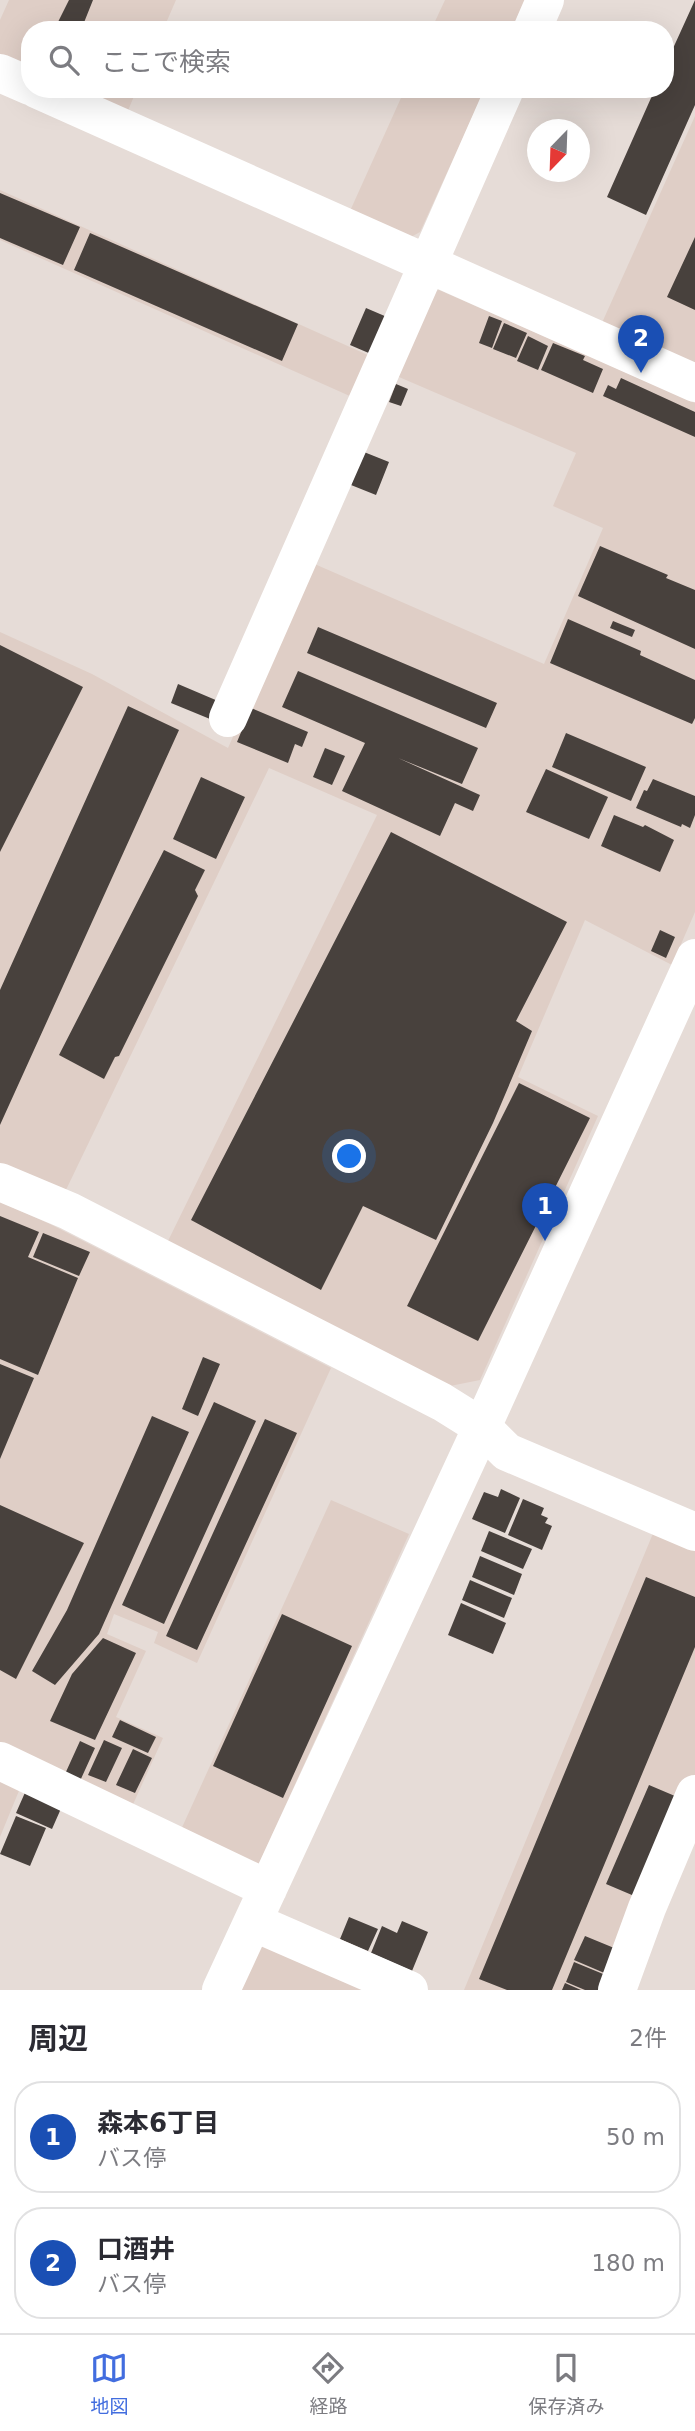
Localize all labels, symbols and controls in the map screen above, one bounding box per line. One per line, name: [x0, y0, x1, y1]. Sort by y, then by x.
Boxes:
search box: [21, 21, 674, 98]
icon: search: [45, 41, 83, 79]
text: ここで検索: [101, 47, 231, 77]
north arrow: [527, 119, 590, 182]
pin: 2: [618, 315, 664, 373]
your location: [332, 1139, 366, 1173]
pin: 1: [522, 1183, 568, 1241]
text: 周辺: [28, 2021, 88, 2056]
text: 2件: [629, 2025, 667, 2051]
text: 森本6丁目: [97, 2108, 219, 2138]
text: 1: [45, 2124, 61, 2150]
text: 50 m: [606, 2124, 665, 2150]
text: バス停: [97, 2145, 166, 2171]
text: 口酒井: [97, 2234, 175, 2264]
text: 2: [45, 2250, 61, 2276]
text: 180 m: [591, 2250, 665, 2276]
text: バス停: [97, 2271, 166, 2297]
tab: 地図: [90, 2349, 129, 2418]
tab: 経路: [309, 2349, 348, 2418]
tab: 保存済み: [528, 2349, 605, 2418]

